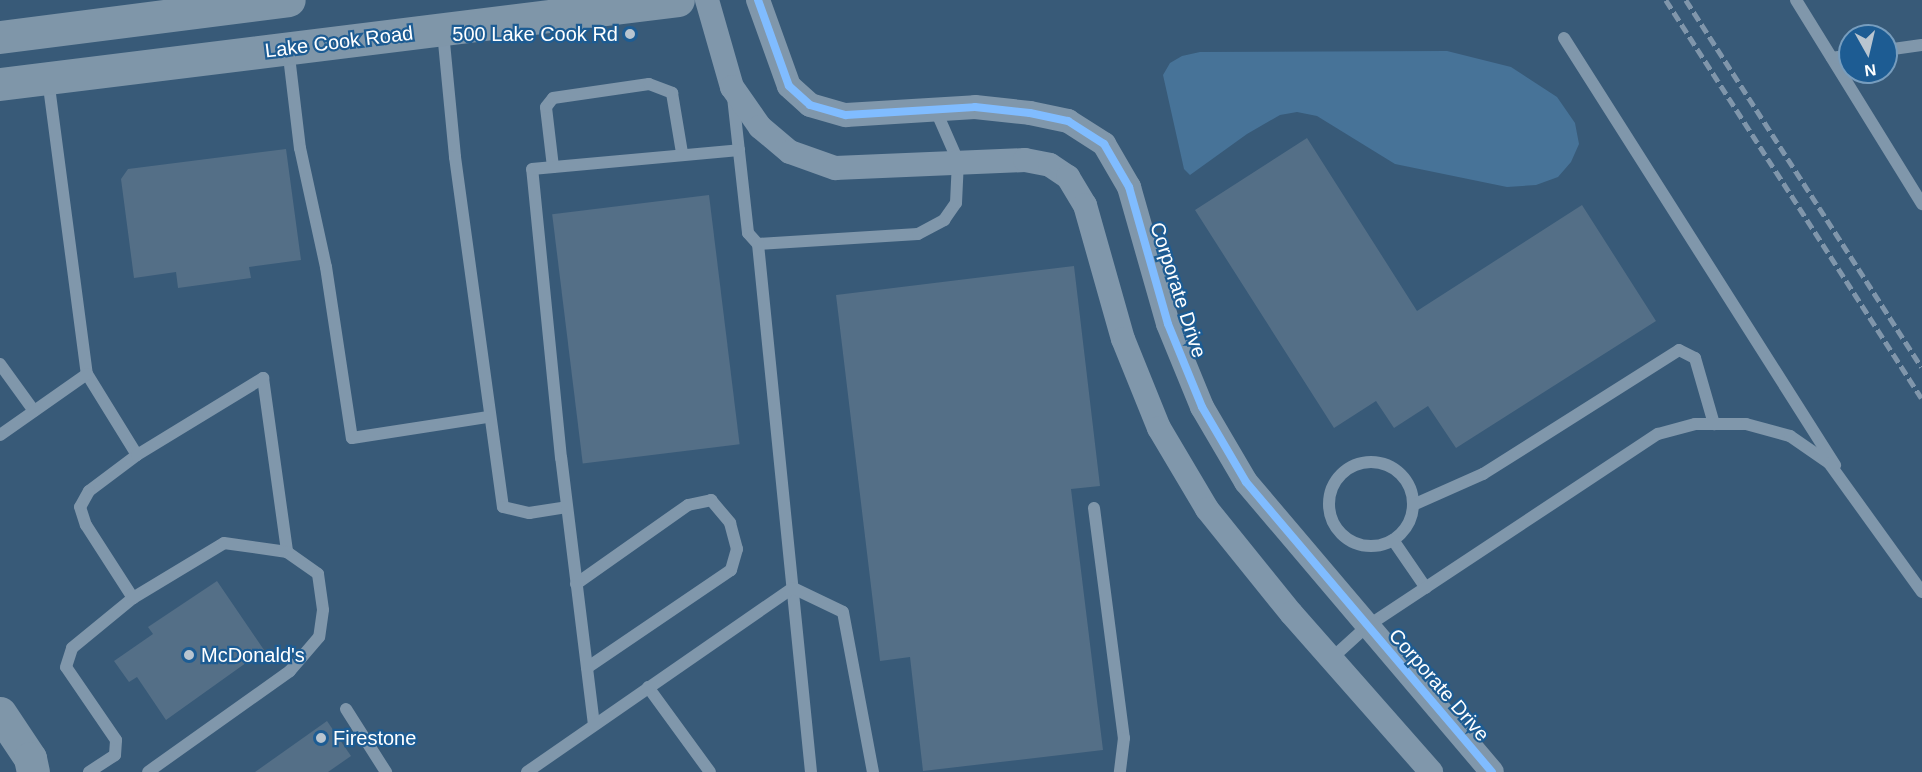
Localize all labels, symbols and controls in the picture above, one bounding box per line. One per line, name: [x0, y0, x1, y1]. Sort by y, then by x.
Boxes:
street label: Lake Cook Road: [264, 21, 414, 63]
place label: 500 Lake Cook Rd: [452, 22, 618, 46]
north arrow: [1838, 24, 1898, 84]
marker: 500 Lake Cook Rd: [623, 27, 637, 41]
text: N: [1863, 61, 1877, 80]
street label: Corporate Drive: [1145, 219, 1211, 361]
street label: Corporate Drive: [1384, 624, 1494, 746]
place label: McDonald's: [201, 643, 305, 667]
marker: McDonald's: [182, 648, 196, 662]
place label: Firestone: [333, 726, 416, 750]
marker: Firestone: [314, 731, 328, 745]

